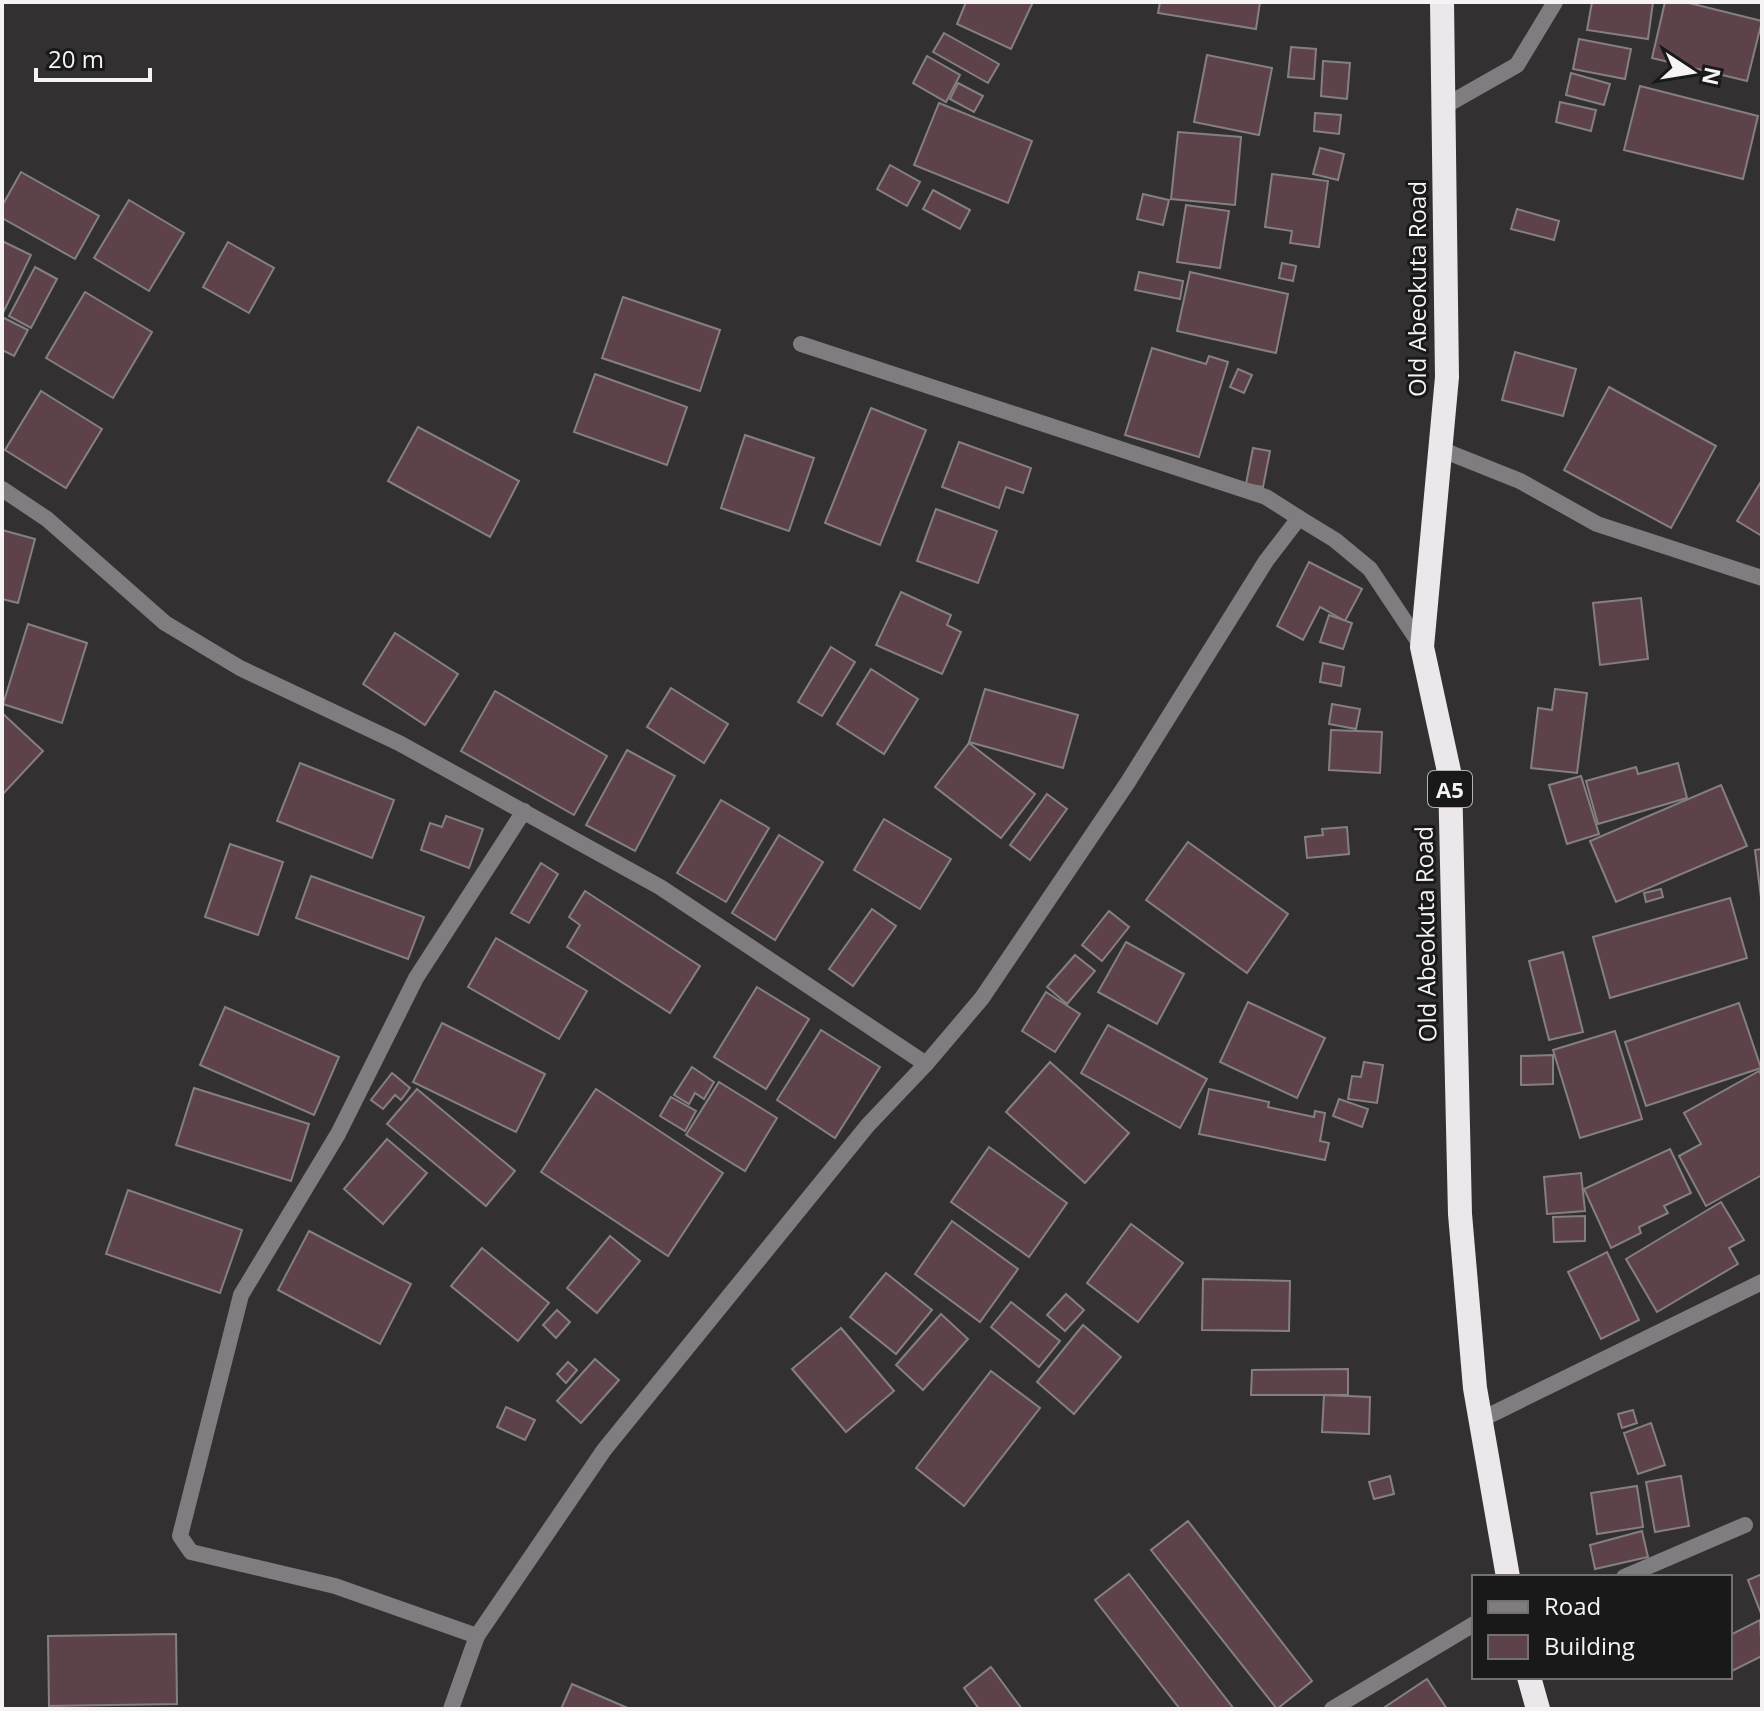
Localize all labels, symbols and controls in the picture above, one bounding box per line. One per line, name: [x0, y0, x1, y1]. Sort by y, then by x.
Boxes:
scale bar: [36, 32, 150, 82]
north arrow: [1652, 32, 1732, 112]
text: 20 m: [48, 42, 104, 75]
text: N: [1696, 64, 1729, 88]
street label: Old Abeokuta Road: [1400, 181, 1433, 397]
road number: A5: [1428, 771, 1472, 807]
street label: Old Abeokuta Road: [1407, 826, 1443, 1042]
legend: [1472, 1575, 1732, 1679]
text: Road: [1544, 1589, 1601, 1622]
text: Building: [1544, 1629, 1635, 1662]

